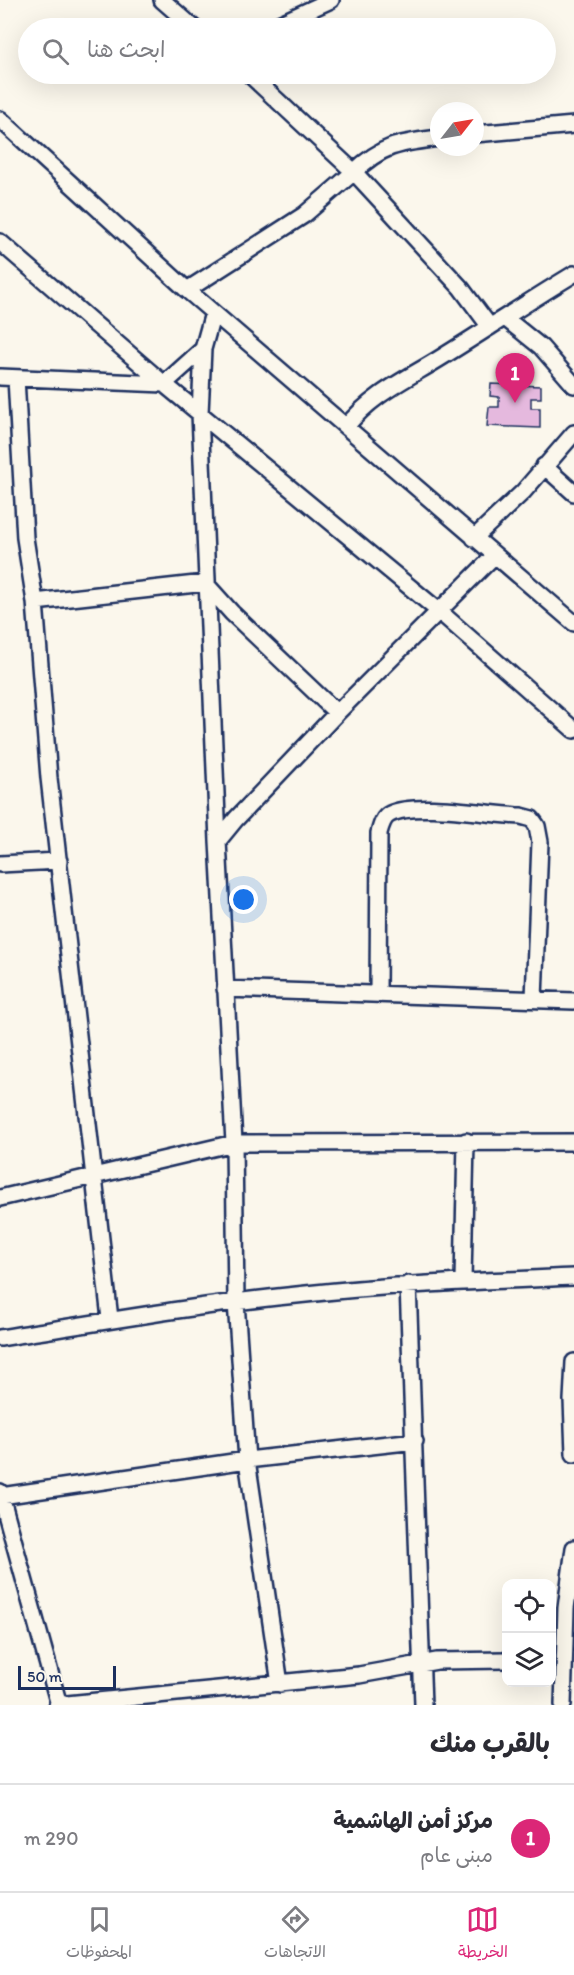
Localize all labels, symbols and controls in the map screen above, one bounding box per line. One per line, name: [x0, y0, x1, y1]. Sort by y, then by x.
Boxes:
search box: [18, 18, 556, 84]
icon: search: [39, 35, 72, 68]
text: ابحث هنا: [87, 36, 166, 63]
north arrow: [430, 102, 484, 156]
pin: 1: [496, 354, 534, 403]
your location: [229, 885, 258, 914]
map controls: [502, 1579, 556, 1687]
button: locate: [502, 1579, 556, 1633]
button: layers: [502, 1633, 556, 1687]
scale bar: [18, 1663, 116, 1690]
text: 50 m: [27, 1667, 62, 1686]
text: بالقرب منك: [430, 1727, 550, 1759]
text: مركز أمن الهاشمية: [333, 1807, 493, 1834]
text: 290 m: [24, 1826, 79, 1850]
text: 1: [526, 1826, 535, 1850]
text: مبنى عام: [420, 1843, 493, 1867]
tab: المحفوظات: [66, 1903, 132, 1966]
tab: الاتجاهات: [264, 1903, 326, 1966]
tab: الخريطة: [458, 1903, 508, 1966]

